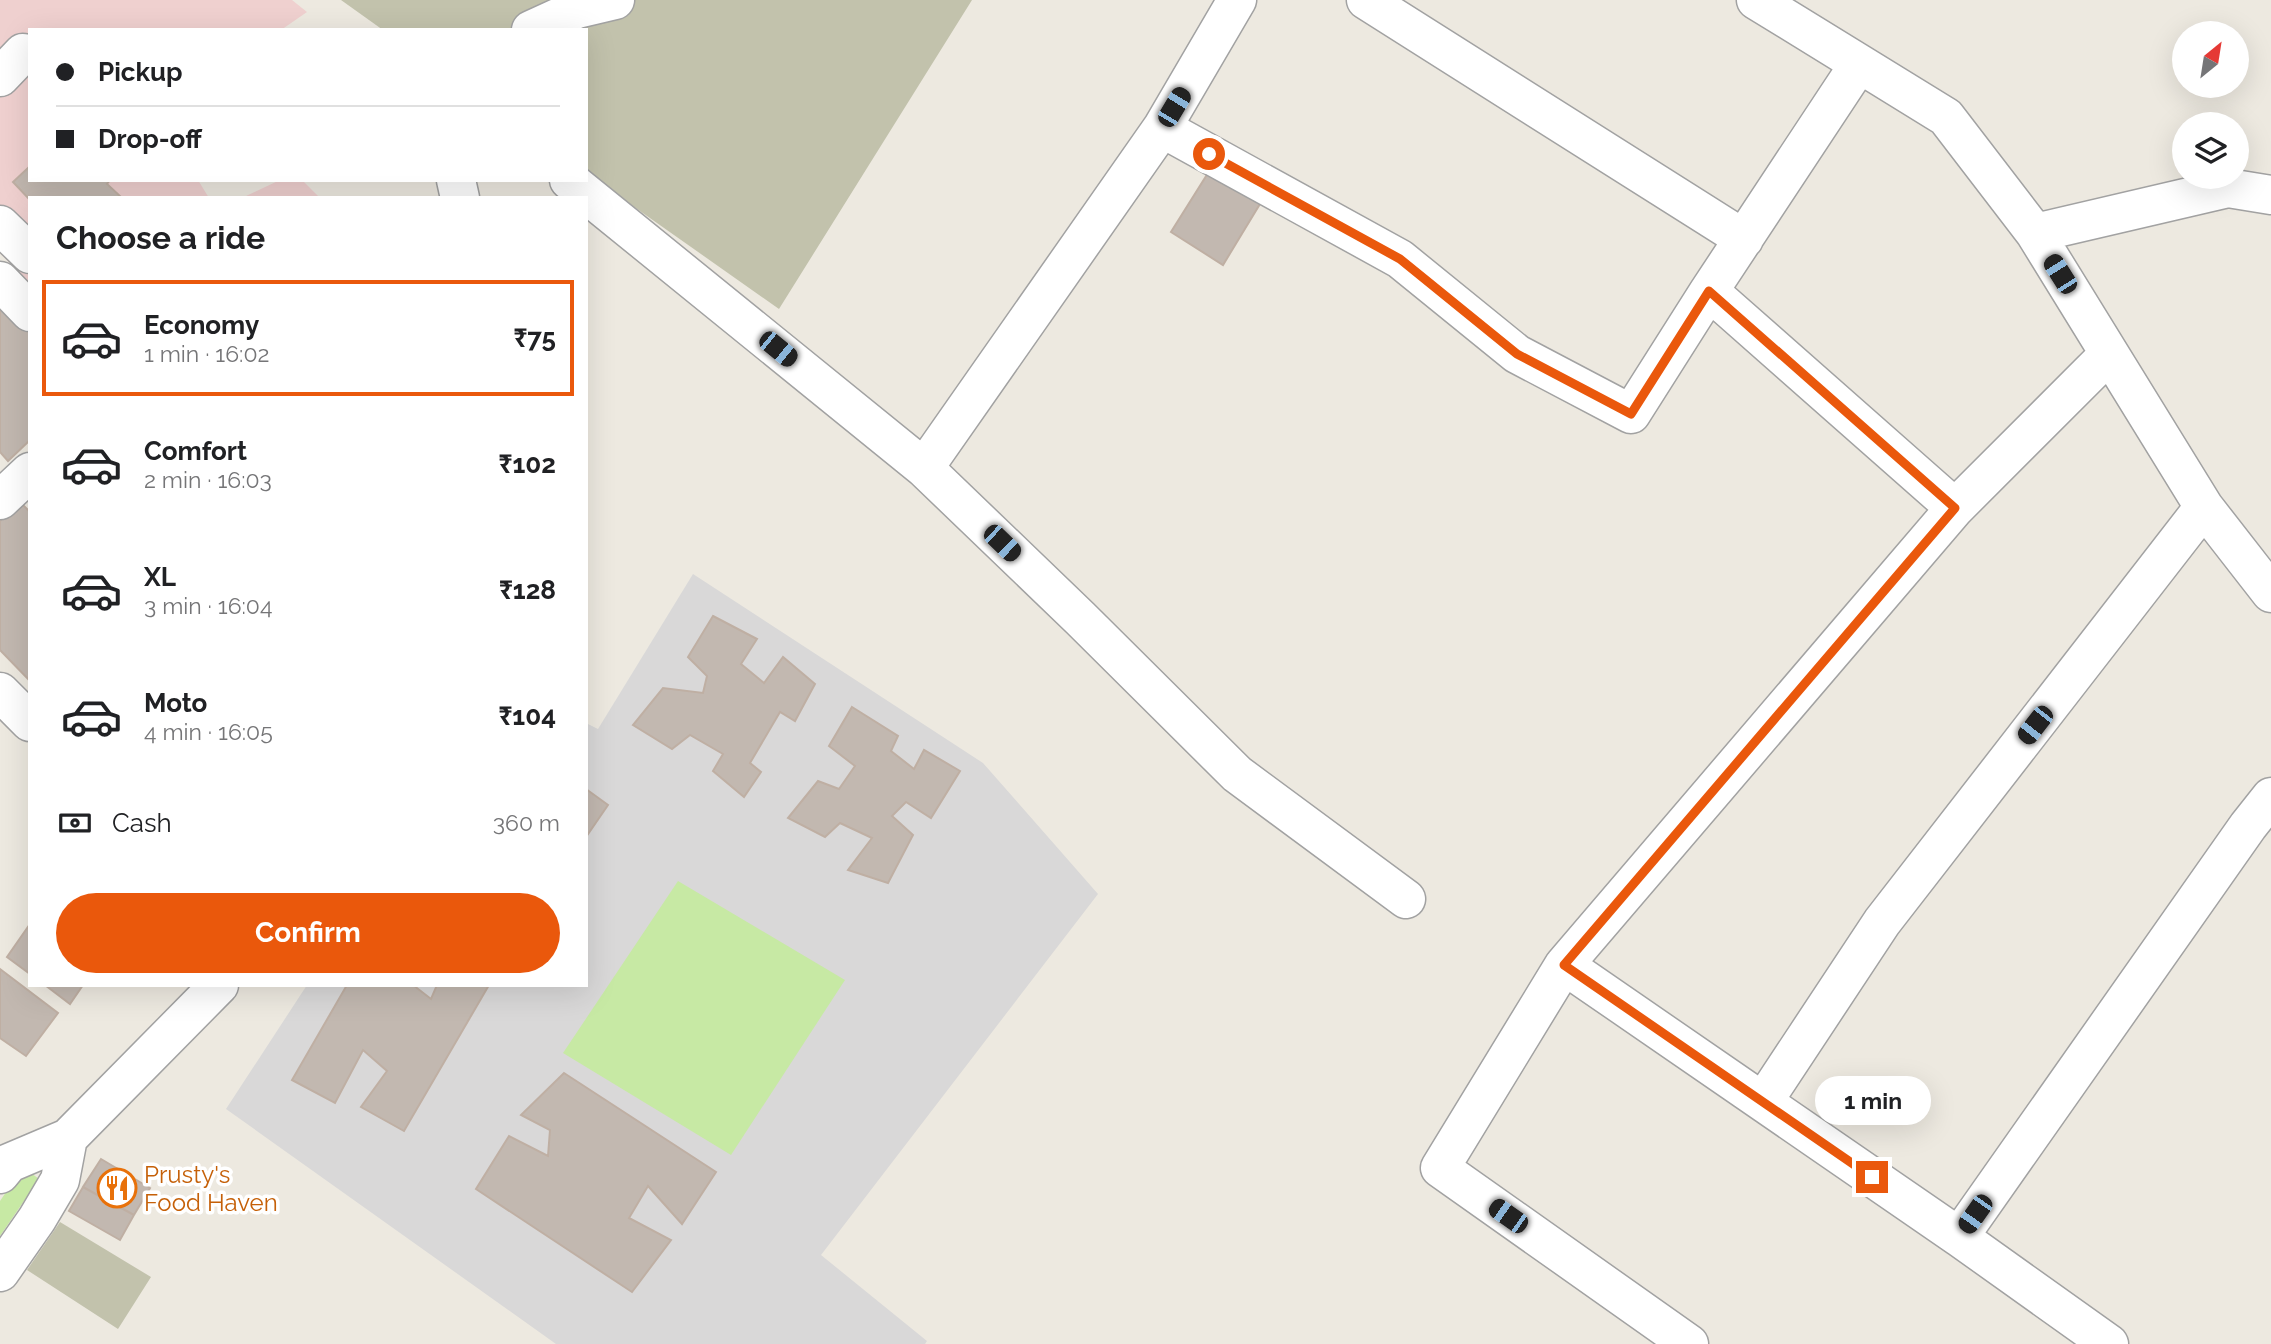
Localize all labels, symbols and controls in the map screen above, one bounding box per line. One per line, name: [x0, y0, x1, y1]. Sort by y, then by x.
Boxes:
north arrow: [2172, 21, 2249, 98]
map controls: [2172, 21, 2249, 189]
text: Pickup: [98, 57, 183, 87]
car: [1155, 84, 1194, 130]
button: layers: [2172, 112, 2249, 189]
text: Drop-off: [98, 124, 202, 154]
route start: [1193, 138, 1225, 170]
text: Choose a ride: [56, 219, 265, 256]
car: [2040, 251, 2081, 297]
icon: car: [60, 307, 123, 370]
text: Economy: [144, 310, 259, 340]
text: ₹75: [513, 323, 556, 353]
car: [756, 328, 801, 370]
text: 1 min · 16:02: [144, 340, 269, 367]
icon: car: [60, 433, 123, 496]
text: Comfort: [144, 436, 247, 466]
text: ₹102: [499, 449, 556, 479]
text: 2 min · 16:03: [144, 466, 272, 493]
car: [980, 521, 1025, 565]
icon: car: [60, 559, 123, 622]
text: XL: [144, 562, 176, 592]
text: ₹128: [499, 575, 556, 605]
text: 3 min · 16:04: [144, 592, 272, 619]
icon: car: [60, 685, 123, 748]
text: Moto: [144, 688, 207, 718]
text: ₹104: [498, 701, 556, 731]
car: [2014, 702, 2057, 748]
text: 4 min · 16:05: [144, 718, 273, 745]
icon: cash: [56, 804, 94, 842]
text: Cash: [112, 808, 172, 838]
text: 360 m: [493, 809, 560, 836]
button: Confirm: [56, 893, 560, 973]
callout: 1 min: [1814, 1076, 1930, 1124]
text: 1 min: [1844, 1087, 1902, 1114]
place label: Prusty's Food Haven: [144, 1160, 278, 1217]
route end: [1856, 1161, 1888, 1193]
restaurant icon: Prusty's Food Haven: [96, 1167, 138, 1209]
car: [1955, 1191, 1996, 1237]
car: [1485, 1195, 1532, 1237]

